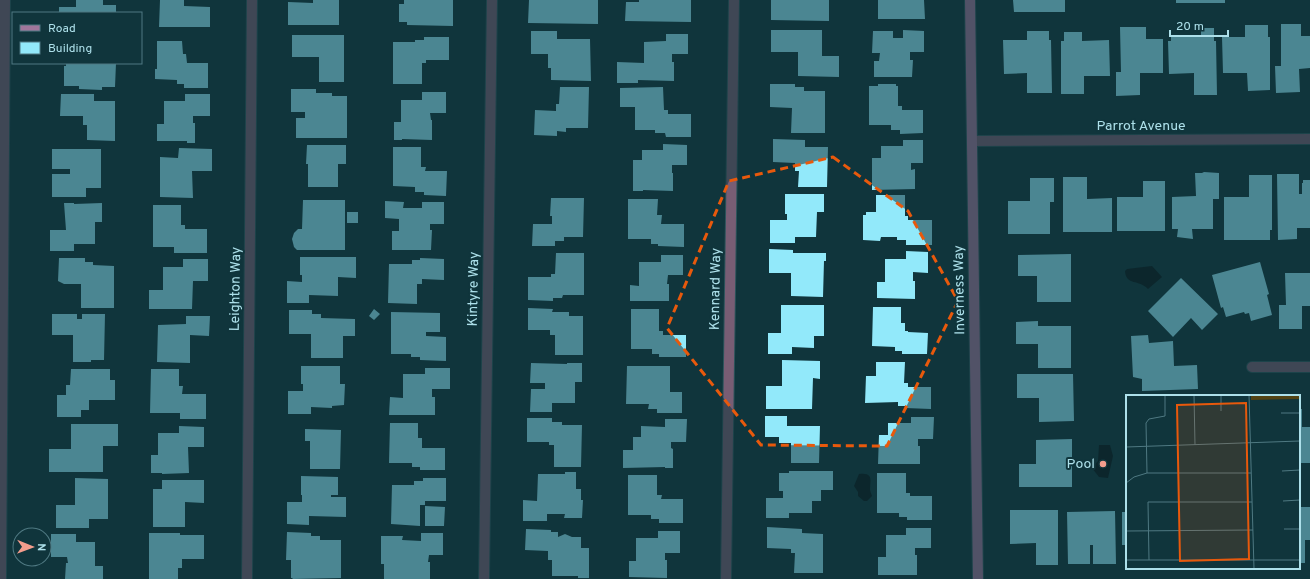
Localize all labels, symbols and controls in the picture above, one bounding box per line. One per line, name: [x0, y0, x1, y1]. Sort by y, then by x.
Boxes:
legend: [12, 12, 142, 64]
scale bar: [1170, 12, 1228, 38]
text: 20 m: [1176, 19, 1204, 35]
text: Road: [48, 21, 76, 37]
text: Building: [48, 41, 92, 57]
street label: Parrot Avenue: [1096, 118, 1186, 135]
street label: Inverness Way: [951, 245, 969, 335]
street label: Leighton Way: [227, 247, 245, 331]
street label: Kennard Way: [707, 248, 725, 330]
street label: Kintyre Way: [465, 251, 483, 327]
inset map: [1126, 395, 1300, 569]
place label: Pool: [1067, 456, 1095, 473]
marker: Pool: [1098, 459, 1108, 469]
north arrow: [12, 527, 52, 567]
text: N: [34, 543, 48, 551]

